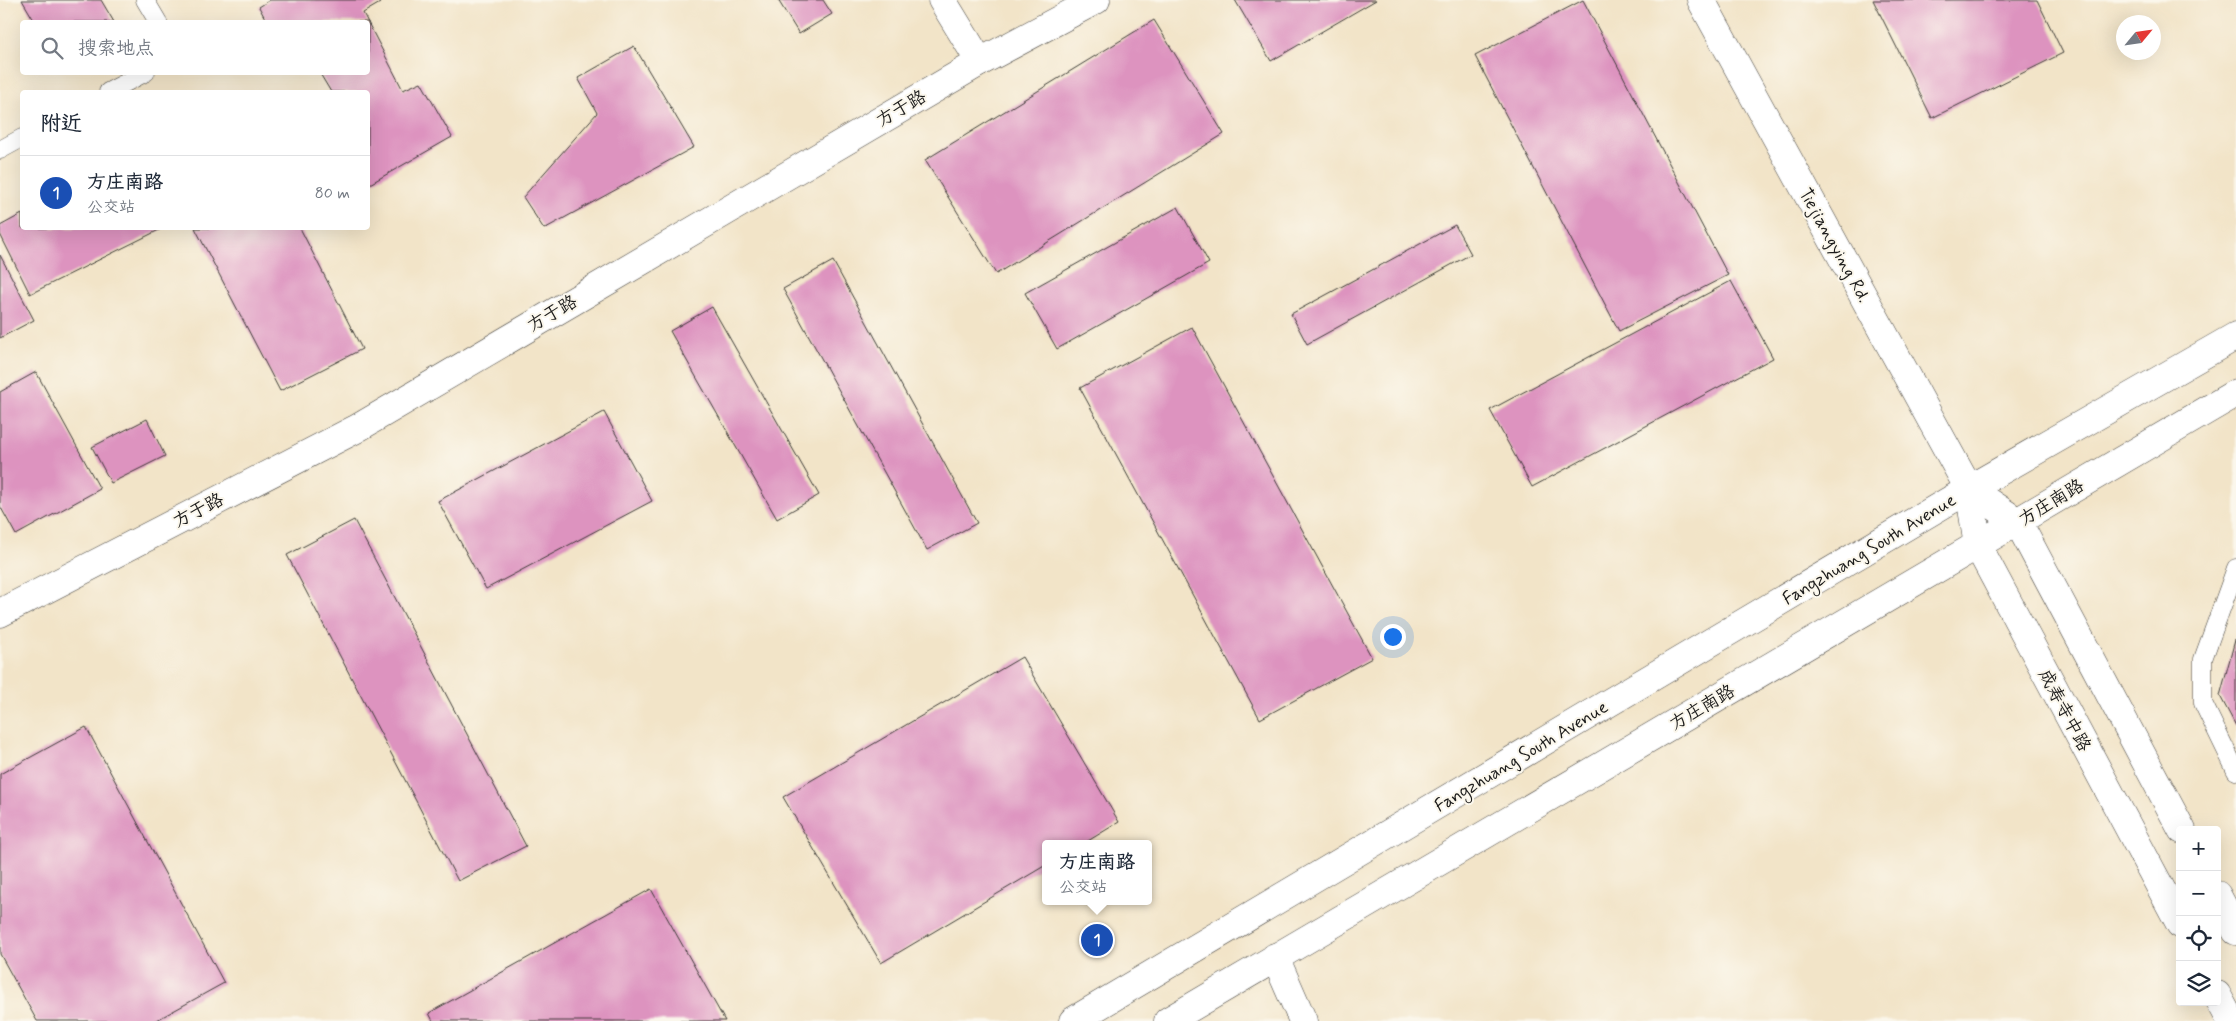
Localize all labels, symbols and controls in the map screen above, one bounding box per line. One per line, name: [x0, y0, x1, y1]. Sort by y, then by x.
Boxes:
north arrow: [2116, 15, 2161, 60]
search box: [20, 20, 370, 75]
icon: search: [38, 34, 66, 62]
text: 搜索地点: [78, 36, 154, 61]
street label: 方于路: [872, 85, 931, 133]
text: 附近: [40, 110, 82, 138]
text: 方庄南路: [87, 170, 163, 195]
text: 1: [52, 183, 60, 204]
text: 80 m: [315, 183, 350, 204]
street label: Tiejiangying Rd.: [1793, 184, 1875, 307]
text: 公交站: [87, 197, 135, 218]
street label: 方于路: [523, 290, 582, 338]
street label: 方庄南路: [2014, 474, 2089, 532]
street label: 方于路: [169, 488, 228, 534]
street label: Fangzhuang South Avenue: [1778, 488, 1961, 612]
your location: [1380, 624, 1406, 650]
street label: 成寿寺中路: [2032, 665, 2096, 756]
street label: 方庄南路: [1665, 679, 1740, 736]
street label: Fangzhuang South Avenue: [1430, 695, 1613, 819]
map controls: [2176, 826, 2221, 1006]
button: +: [2176, 826, 2221, 871]
popup: [1042, 840, 1152, 905]
text: 方庄南路: [1059, 850, 1135, 875]
button: −: [2176, 871, 2221, 916]
text: 公交站: [1059, 877, 1107, 898]
button: locate: [2176, 916, 2221, 961]
pin: 1: [1081, 921, 1113, 959]
button: layers: [2176, 961, 2221, 1006]

